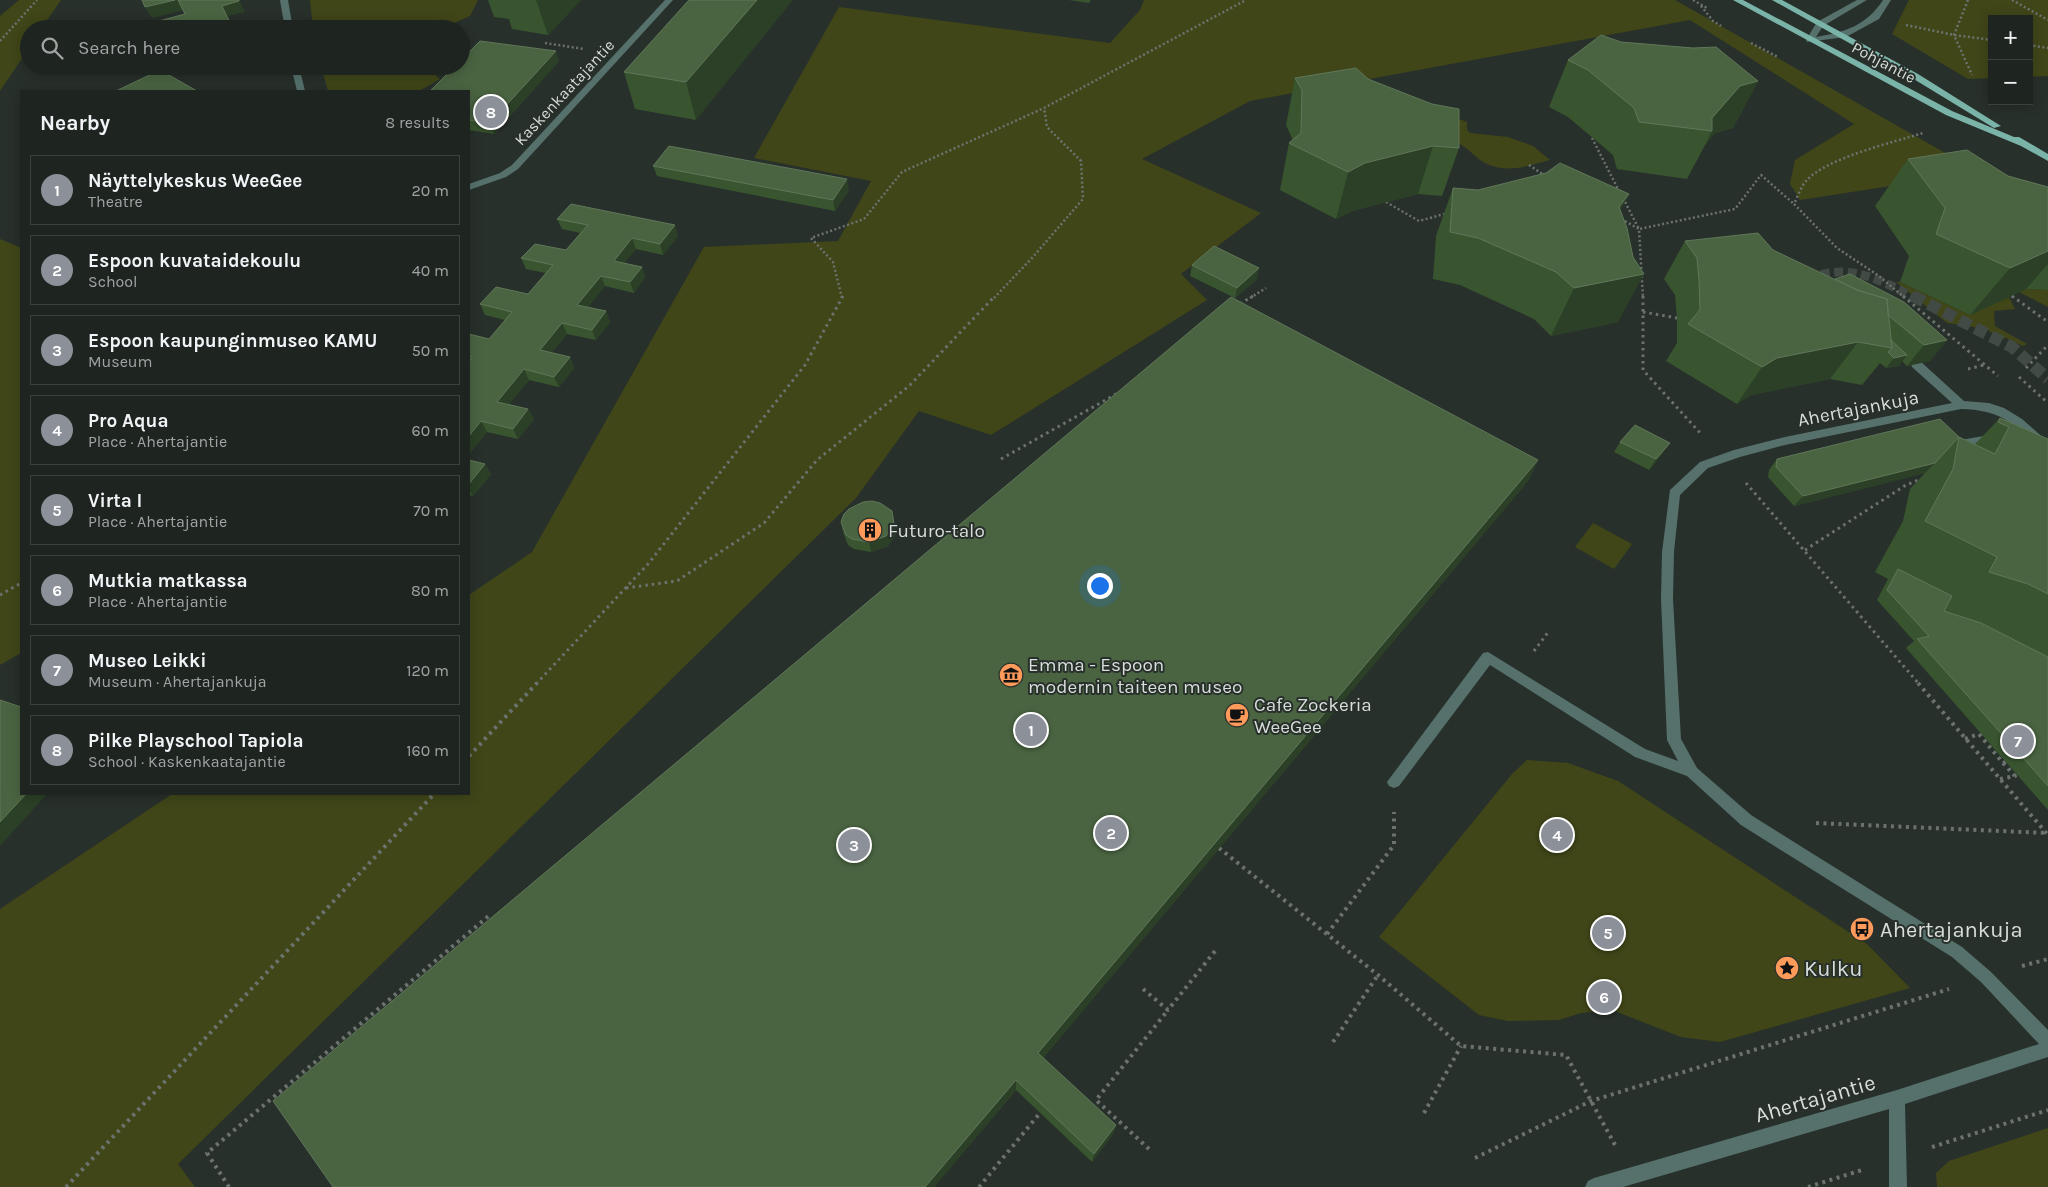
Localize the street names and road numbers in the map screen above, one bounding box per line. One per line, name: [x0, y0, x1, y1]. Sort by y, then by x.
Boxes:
street label: Kaskenkaatajantie: [510, 35, 618, 149]
street label: Pohjantie: [1849, 38, 1919, 87]
street label: Ahertajankuja: [1796, 386, 1921, 432]
street label: Ahertajantie: [1752, 1069, 1878, 1129]

